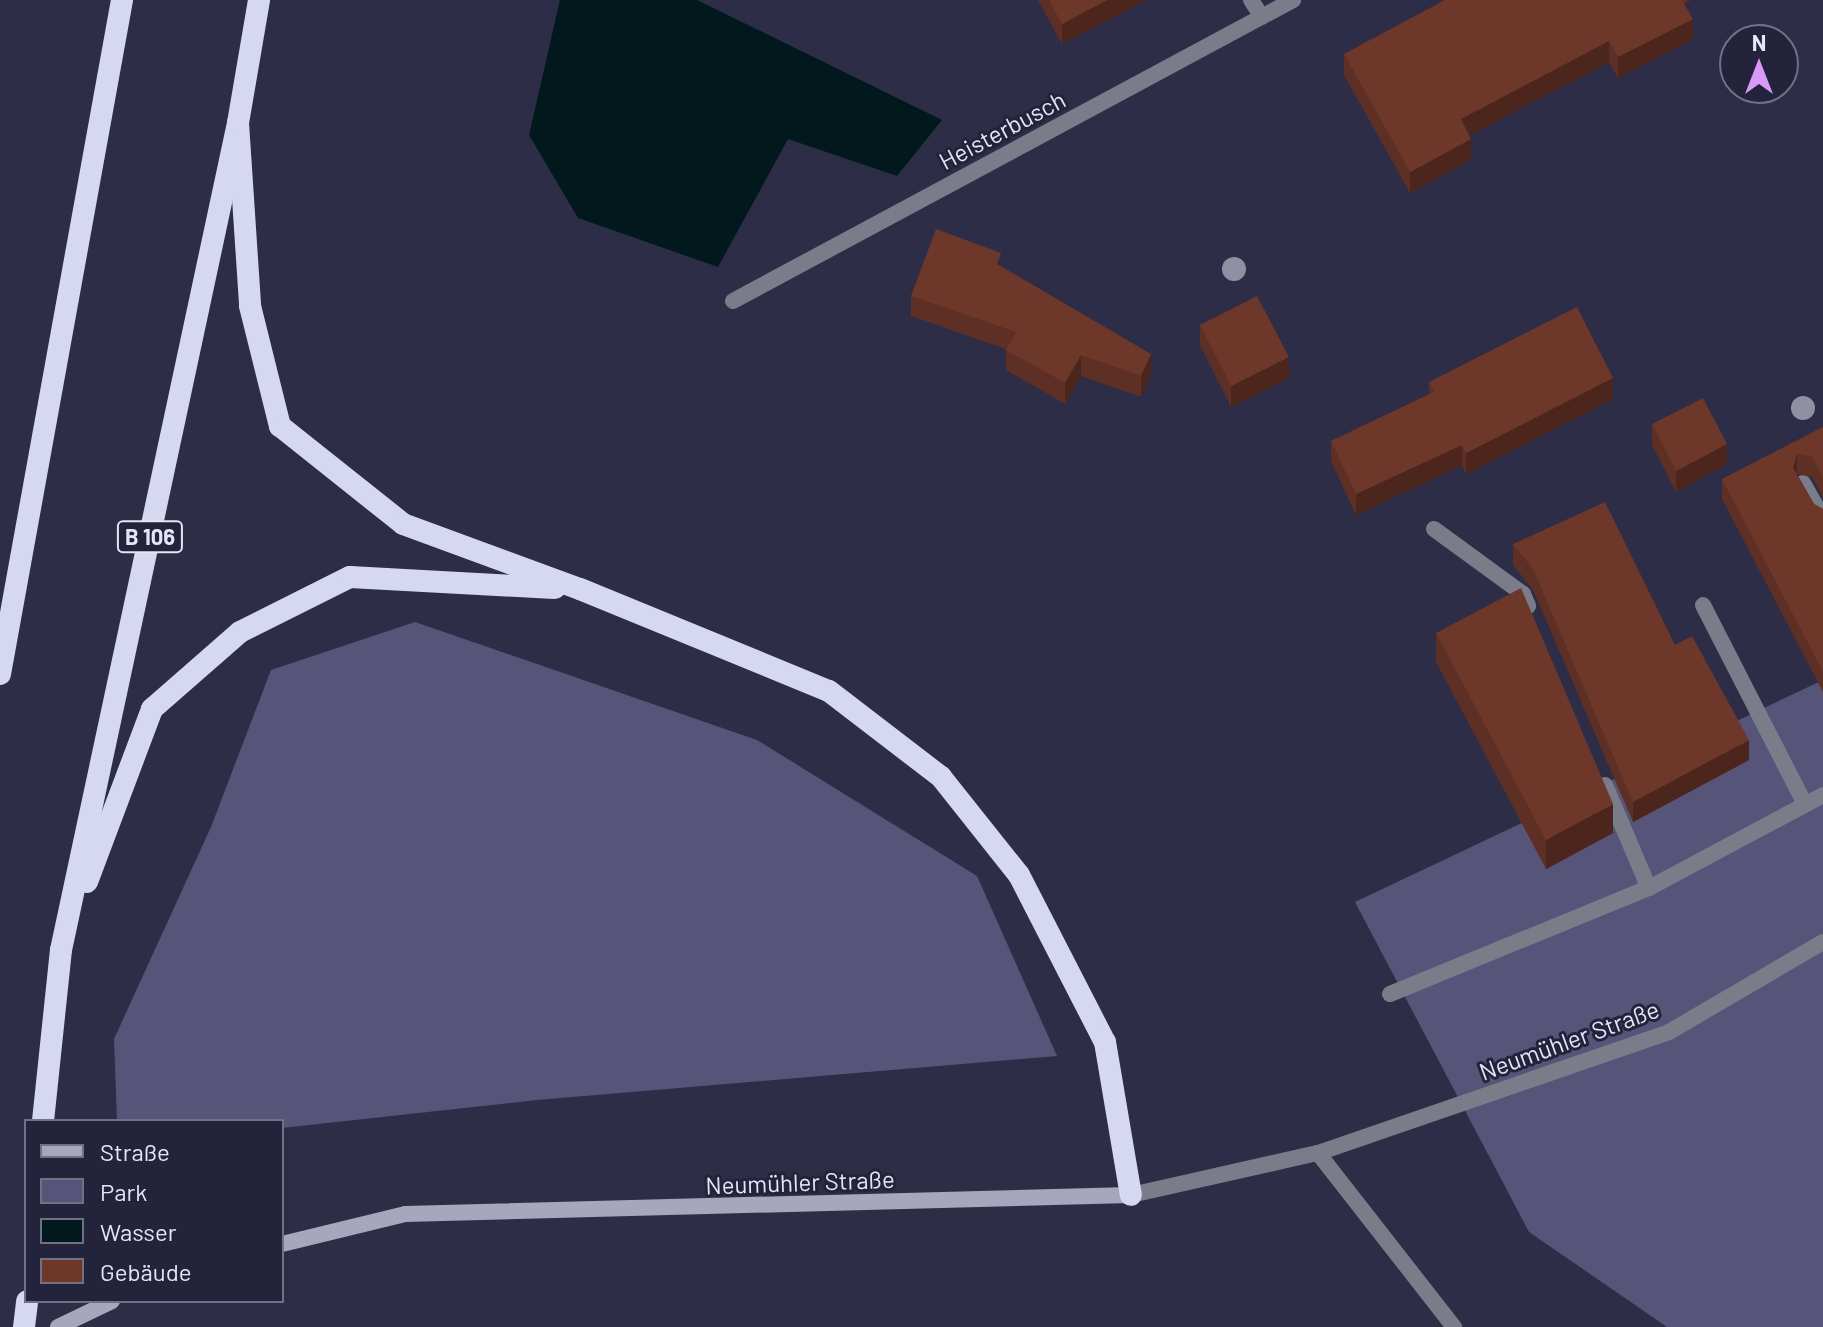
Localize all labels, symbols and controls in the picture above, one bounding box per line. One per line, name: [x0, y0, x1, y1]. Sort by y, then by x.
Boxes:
north arrow: [1719, 24, 1799, 104]
text: N: [1752, 29, 1766, 55]
street label: Heisterbusch: [934, 85, 1070, 175]
road number: B 106: [116, 519, 184, 555]
street label: Neumühler Straße: [1475, 994, 1663, 1086]
legend: [24, 1119, 284, 1303]
text: Straße: [100, 1137, 170, 1166]
street label: Neumühler Straße: [705, 1164, 895, 1200]
text: Park: [100, 1177, 147, 1206]
text: Wasser: [100, 1217, 176, 1246]
text: Gebäude: [100, 1257, 192, 1286]

